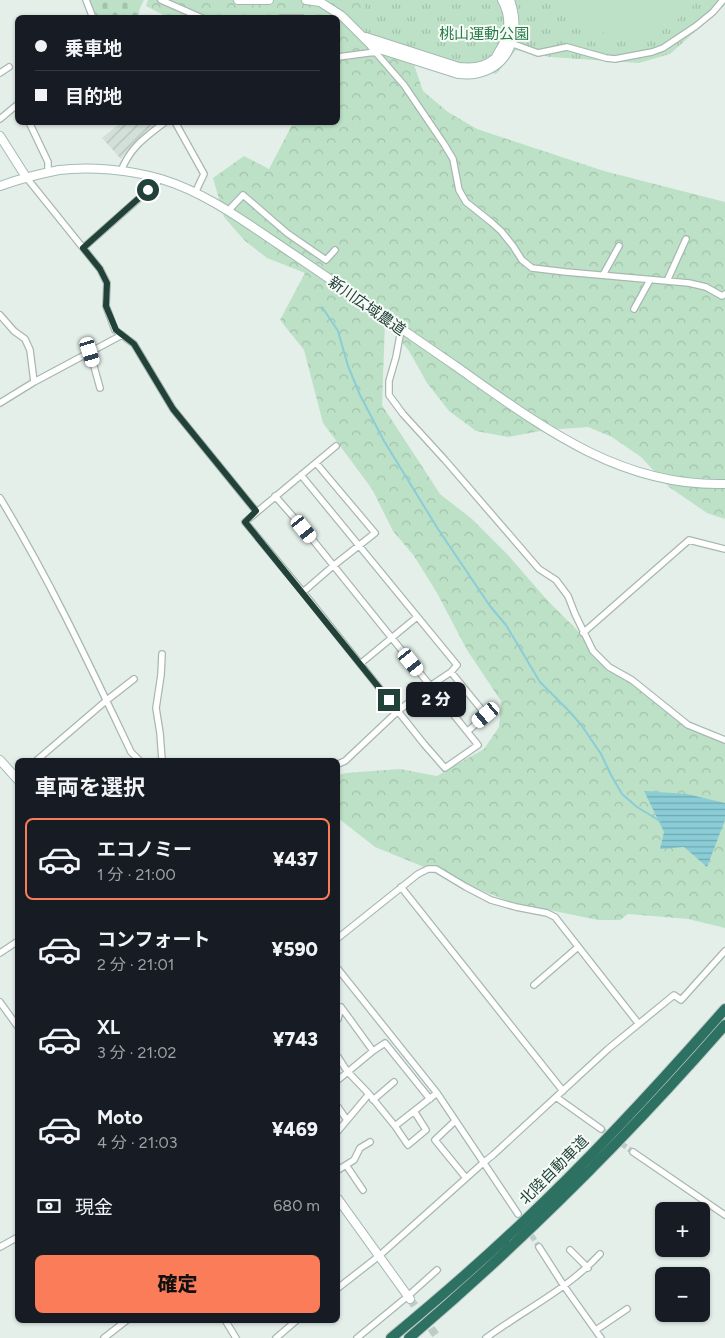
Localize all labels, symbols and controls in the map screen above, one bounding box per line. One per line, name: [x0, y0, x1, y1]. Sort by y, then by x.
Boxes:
park label: 桃山運動公園: [439, 25, 529, 43]
text: 乗車地: [65, 37, 122, 60]
text: 目的地: [65, 85, 122, 108]
route start: [137, 179, 159, 201]
street label: 新川広域農道: [325, 273, 409, 339]
car: [78, 335, 101, 369]
car: [288, 513, 319, 545]
car: [395, 646, 426, 678]
callout: 2 分: [406, 682, 466, 718]
route end: [378, 689, 400, 711]
text: 2 分: [421, 690, 451, 709]
car: [469, 700, 502, 730]
text: 車両を選択: [35, 774, 145, 801]
icon: car: [37, 837, 82, 882]
text: エコノミー: [97, 838, 192, 861]
text: ¥437: [273, 848, 318, 871]
text: 1 分 · 21:00: [97, 865, 176, 884]
icon: car: [37, 927, 82, 972]
text: コンフォート: [97, 928, 210, 951]
text: ¥590: [272, 938, 318, 961]
text: 2 分 · 21:01: [97, 955, 174, 974]
text: XL: [97, 1016, 120, 1039]
icon: car: [37, 1017, 82, 1062]
text: ¥743: [273, 1028, 318, 1051]
text: 3 分 · 21:02: [97, 1043, 176, 1062]
text: Moto: [97, 1106, 143, 1129]
icon: car: [37, 1107, 82, 1152]
text: ¥469: [272, 1118, 318, 1141]
street label: 北陸自動車道: [516, 1132, 592, 1208]
text: 4 分 · 21:03: [97, 1133, 177, 1152]
icon: cash: [35, 1192, 63, 1220]
text: 現金: [75, 1196, 113, 1219]
text: 680 m: [273, 1196, 320, 1215]
map controls: [655, 1202, 710, 1322]
button: +: [655, 1202, 710, 1257]
button: 確定: [35, 1255, 320, 1313]
button: −: [655, 1267, 710, 1322]

